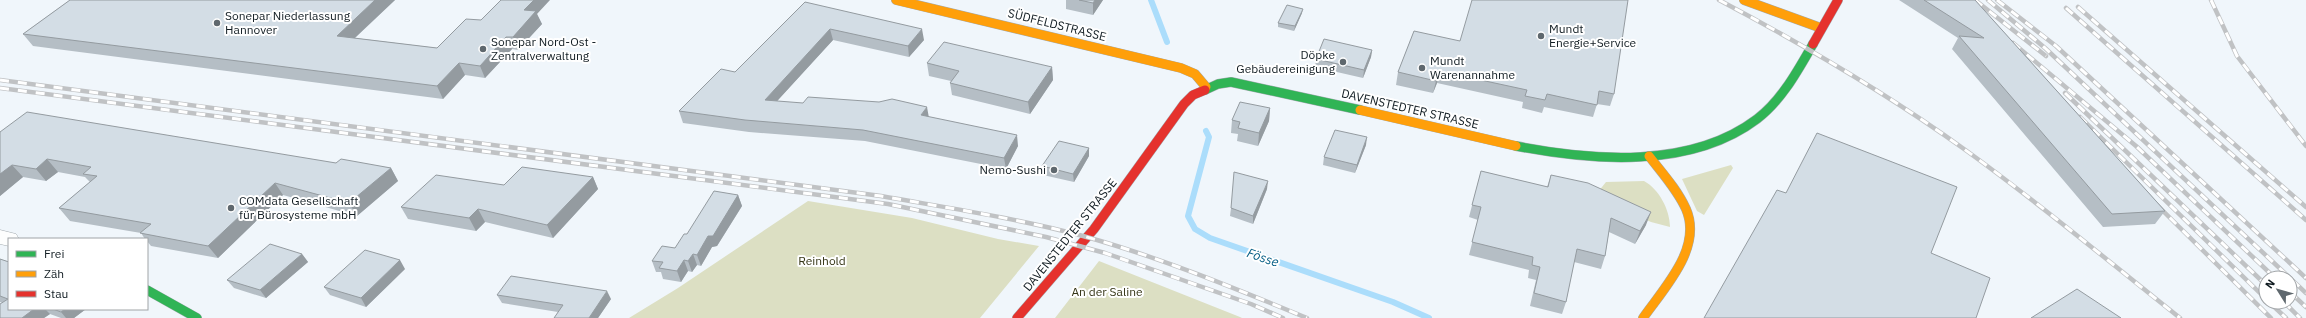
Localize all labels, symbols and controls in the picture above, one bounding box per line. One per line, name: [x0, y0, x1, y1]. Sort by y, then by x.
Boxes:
street label: SÜDFELDSTRASSE: [1006, 5, 1108, 44]
place label: Sonepar Niederlassung Hannover: [225, 8, 351, 37]
marker: Sonepar Niederlassung Hannover: [212, 18, 222, 28]
place label: Mundt Energie+Service: [1549, 21, 1637, 50]
marker: Mundt Energie+Service: [1536, 31, 1546, 41]
place label: Sonepar Nord-Ost - Zentralverwaltung: [491, 34, 596, 63]
marker: Sonepar Nord-Ost - Zentralverwaltung: [478, 44, 488, 54]
place label: Döpke Gebäudereinigung: [1236, 47, 1336, 76]
place label: Mundt Warenannahme: [1430, 53, 1515, 82]
marker: Döpke Gebäudereinigung: [1338, 57, 1348, 67]
marker: Mundt Warenannahme: [1417, 63, 1427, 73]
street label: DAVENSTEDTER STRASSE: [1340, 85, 1480, 132]
place label: Nemo-Sushi: [980, 162, 1046, 177]
marker: Nemo-Sushi: [1049, 165, 1059, 175]
street label: DAVENSTEDTER STRASSE: [1020, 175, 1120, 294]
place label: COMdata Gesellschaft für Bürosysteme mbH: [239, 193, 358, 222]
marker: COMdata Gesellschaft für Bürosysteme mbH: [226, 203, 236, 213]
legend: [8, 238, 148, 310]
water label: Fösse: [1245, 244, 1281, 271]
text: Frei: [44, 246, 64, 261]
park label: Reinhold: [798, 253, 846, 268]
text: Zäh: [44, 266, 64, 281]
north arrow: [2258, 270, 2298, 310]
text: N: [2262, 277, 2278, 291]
park label: An der Saline: [1071, 284, 1143, 299]
text: Stau: [44, 286, 68, 301]

